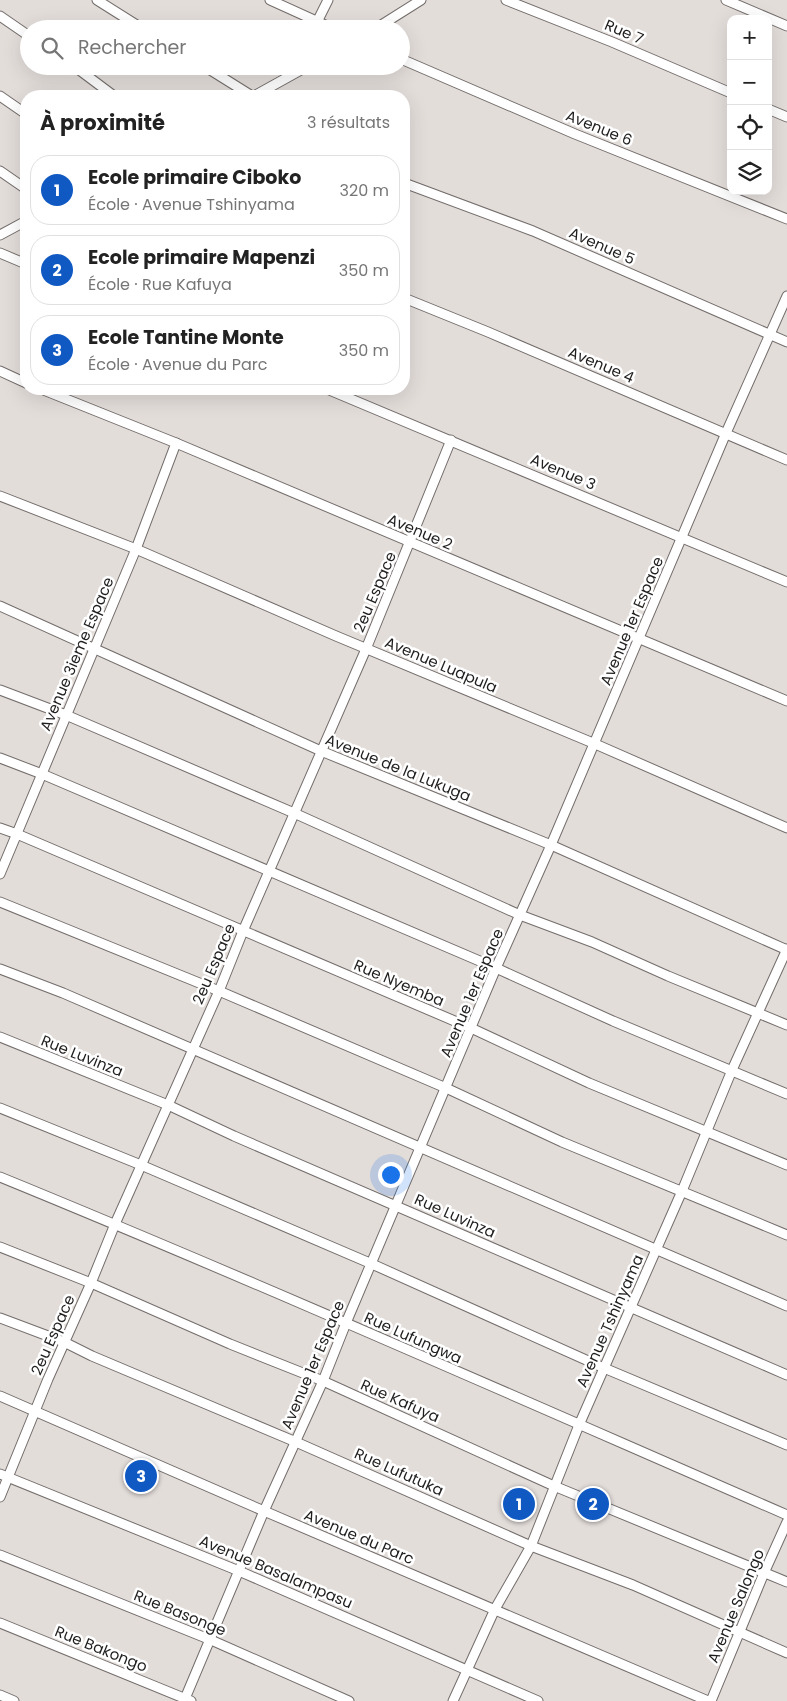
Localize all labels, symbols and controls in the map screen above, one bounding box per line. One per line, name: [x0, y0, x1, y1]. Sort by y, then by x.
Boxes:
street label: Rue 7: [602, 14, 647, 49]
map controls: [727, 15, 772, 195]
button: +: [727, 15, 772, 60]
search box: [20, 20, 410, 75]
icon: search: [38, 34, 66, 62]
text: Rechercher: [78, 34, 186, 61]
button: −: [727, 60, 772, 105]
street label: Avenue 6: [563, 105, 636, 150]
button: locate: [727, 105, 772, 150]
text: À proximité: [40, 108, 165, 137]
text: 3 résultats: [307, 111, 390, 134]
button: layers: [727, 150, 772, 195]
text: Ecole primaire Ciboko: [88, 164, 301, 191]
text: 1: [54, 179, 60, 202]
text: 320 m: [340, 179, 389, 202]
text: École · Avenue Tshinyama: [88, 193, 295, 216]
street label: Avenue 5: [566, 222, 638, 269]
text: Ecole primaire Mapenzi: [88, 244, 315, 271]
text: 2: [52, 259, 62, 282]
text: 350 m: [339, 259, 389, 282]
text: École · Rue Kafuya: [88, 273, 232, 296]
text: Ecole Tantine Monte: [88, 324, 284, 351]
text: 3: [52, 339, 62, 362]
text: 350 m: [339, 339, 389, 362]
street label: Avenue 4: [565, 341, 637, 388]
text: École · Avenue du Parc: [88, 353, 267, 376]
street label: Avenue 3: [527, 448, 599, 495]
street label: Avenue 2: [384, 508, 456, 555]
street label: 2eu Espace: [348, 548, 401, 635]
street label: Avenue 1er Espace: [595, 553, 668, 689]
street label: Avenue 3ieme Espace: [35, 574, 118, 734]
street label: Avenue Luapula: [382, 631, 501, 698]
street label: Avenue de la Lukuga: [322, 729, 474, 806]
street label: 2eu Espace: [187, 920, 240, 1007]
street label: Avenue 1er Espace: [435, 925, 508, 1061]
street label: Rue Nyemba: [351, 954, 448, 1011]
street label: Rue Luvinza: [38, 1030, 126, 1082]
your location: [378, 1162, 404, 1188]
street label: Rue Luvinza: [411, 1188, 499, 1243]
street label: Avenue Tshinyama: [571, 1251, 648, 1391]
street label: 2eu Espace: [26, 1291, 80, 1378]
street label: Avenue 1er Espace: [276, 1297, 349, 1433]
street label: Rue Lufungwa: [361, 1307, 465, 1368]
street label: Rue Kafuya: [357, 1374, 443, 1427]
street label: Rue Lufutuka: [351, 1443, 447, 1501]
pin: 3: [125, 1457, 157, 1495]
pin: 1: [503, 1485, 535, 1523]
pin: 2: [577, 1485, 609, 1523]
street label: Avenue du Parc: [301, 1504, 417, 1569]
street label: Avenue Basalampasu: [196, 1530, 356, 1613]
street label: Avenue Salongo: [702, 1546, 769, 1666]
street label: Rue Basonge: [131, 1584, 229, 1641]
street label: Rue Bakongo: [52, 1620, 151, 1677]

